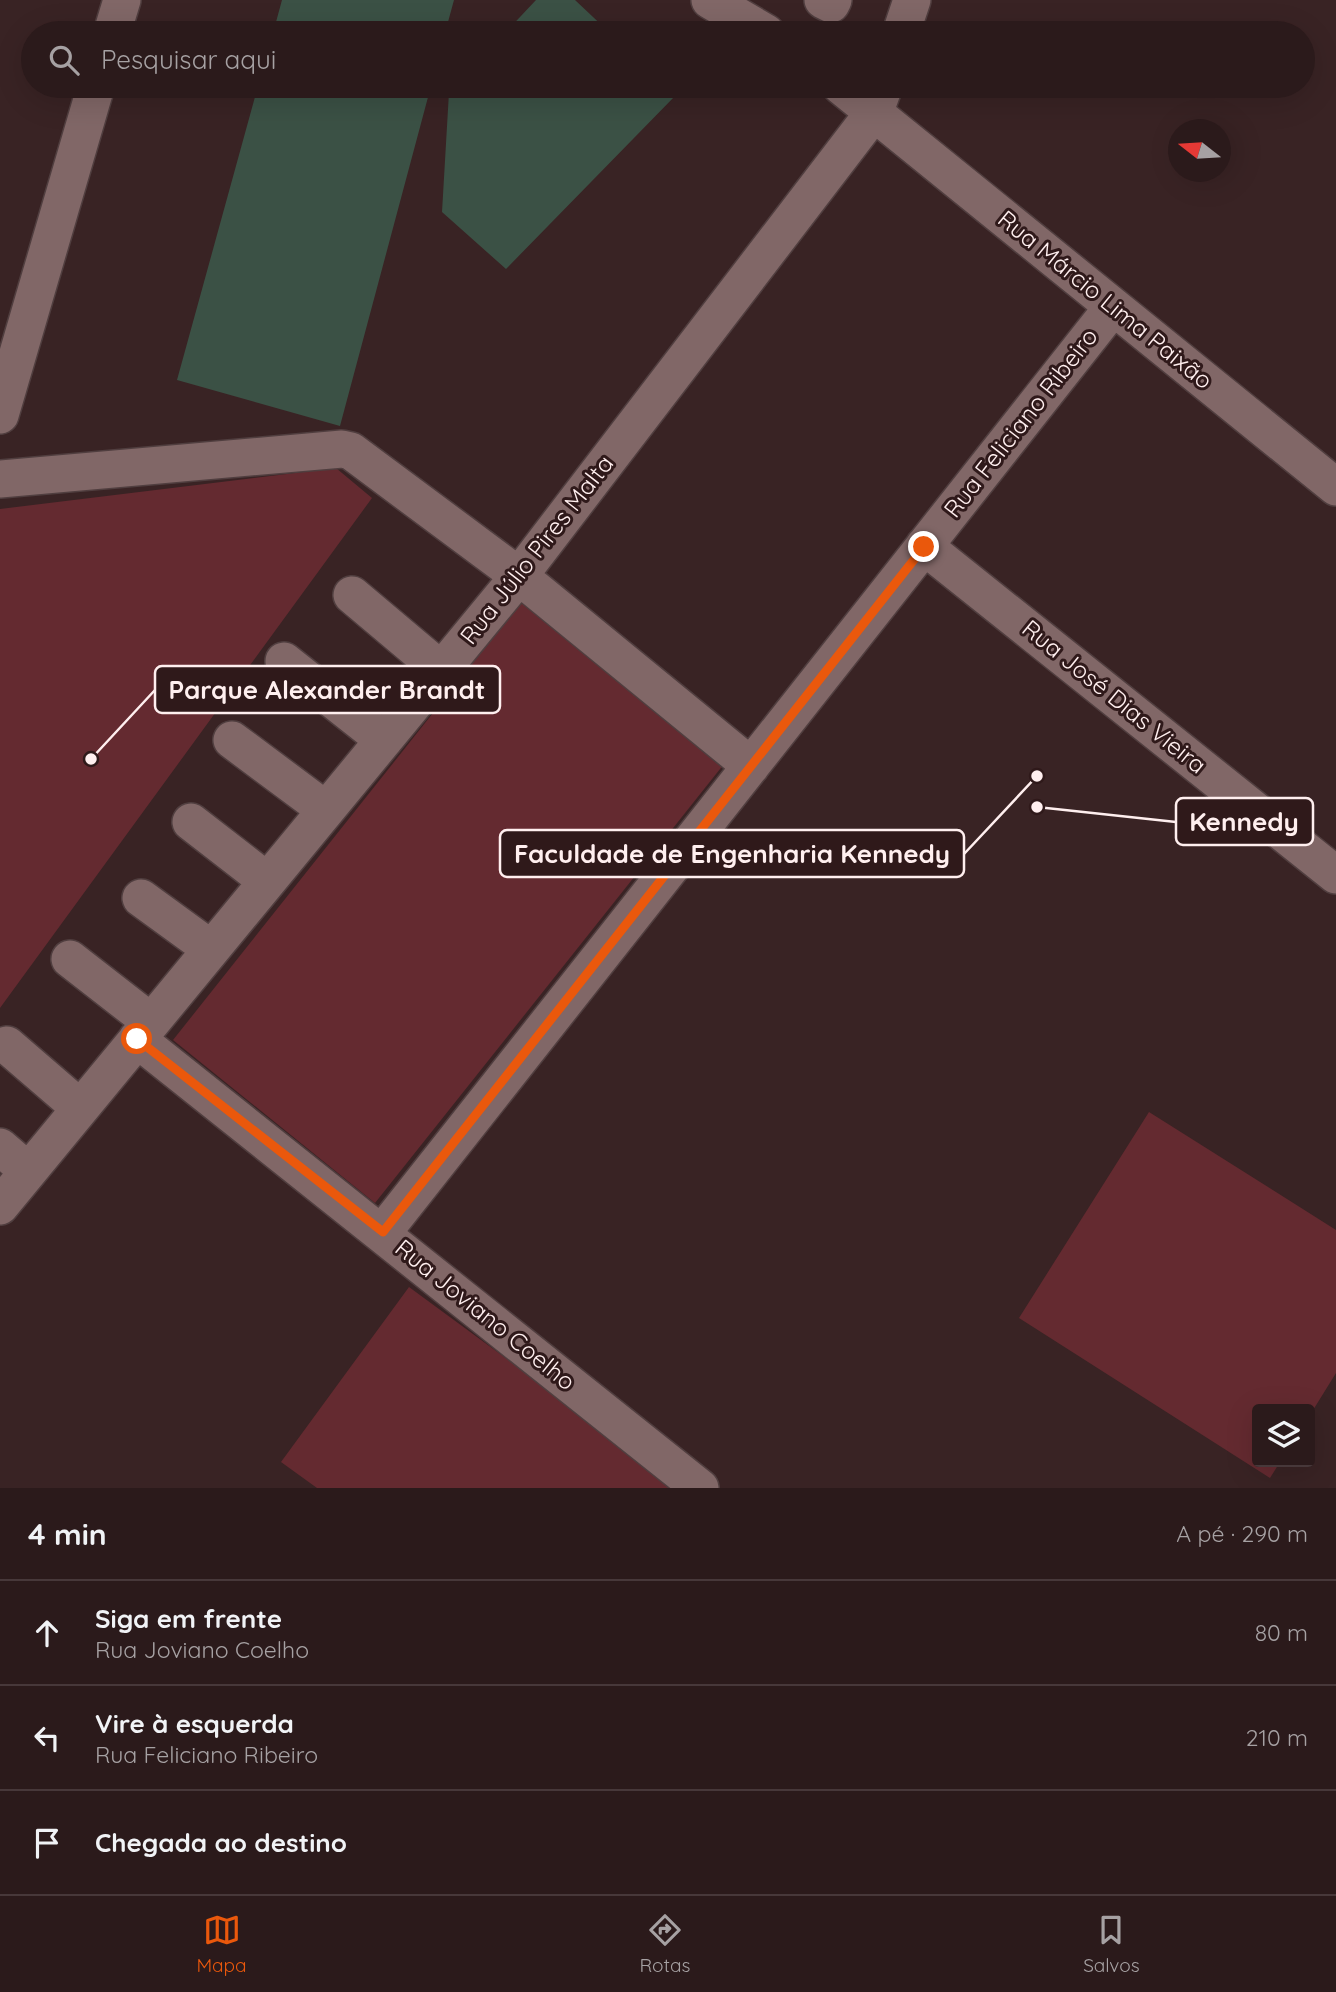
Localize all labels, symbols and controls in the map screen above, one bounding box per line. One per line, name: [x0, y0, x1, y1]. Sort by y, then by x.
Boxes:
search box: [21, 21, 1315, 98]
icon: search: [45, 41, 83, 79]
text: Pesquisar aqui: [101, 43, 276, 76]
north arrow: [1168, 119, 1231, 182]
street label: Rua Márcio Lima Paixão: [992, 203, 1219, 395]
street label: Rua Feliciano Ribeiro: [937, 321, 1104, 523]
street label: Rua Júlio Pires Malta: [453, 449, 619, 650]
route end: [908, 531, 939, 562]
street label: Rua José Dias Vieira: [1017, 613, 1213, 780]
callout: Parque Alexander Brandt: [155, 666, 500, 713]
text: Parque Alexander Brandt: [168, 673, 486, 706]
callout: Kennedy: [1176, 798, 1313, 845]
text: Kennedy: [1189, 805, 1299, 838]
callout: Faculdade de Engenharia Kennedy: [500, 830, 964, 877]
text: Faculdade de Engenharia Kennedy: [514, 837, 950, 870]
route start: [121, 1023, 152, 1054]
street label: Rua Joviano Coelho: [389, 1232, 582, 1396]
map controls: [1252, 1404, 1315, 1467]
button: layers: [1252, 1404, 1315, 1467]
text: 4 min: [28, 1515, 107, 1553]
text: A pé · 290 m: [1176, 1519, 1308, 1548]
text: Siga em frente: [95, 1602, 282, 1635]
icon: ahead: [28, 1614, 66, 1652]
text: 80 m: [1255, 1618, 1308, 1647]
text: Rua Joviano Coelho: [95, 1635, 309, 1664]
text: Vire à esquerda: [95, 1707, 294, 1740]
icon: left: [28, 1719, 66, 1757]
text: 210 m: [1246, 1723, 1308, 1752]
text: Rua Feliciano Ribeiro: [95, 1740, 318, 1769]
icon: arrive: [28, 1824, 66, 1862]
text: Chegada ao destino: [95, 1826, 347, 1859]
tab: Mapa: [196, 1911, 247, 1977]
tab: Rotas: [639, 1911, 690, 1977]
tab: Salvos: [1083, 1911, 1140, 1977]

